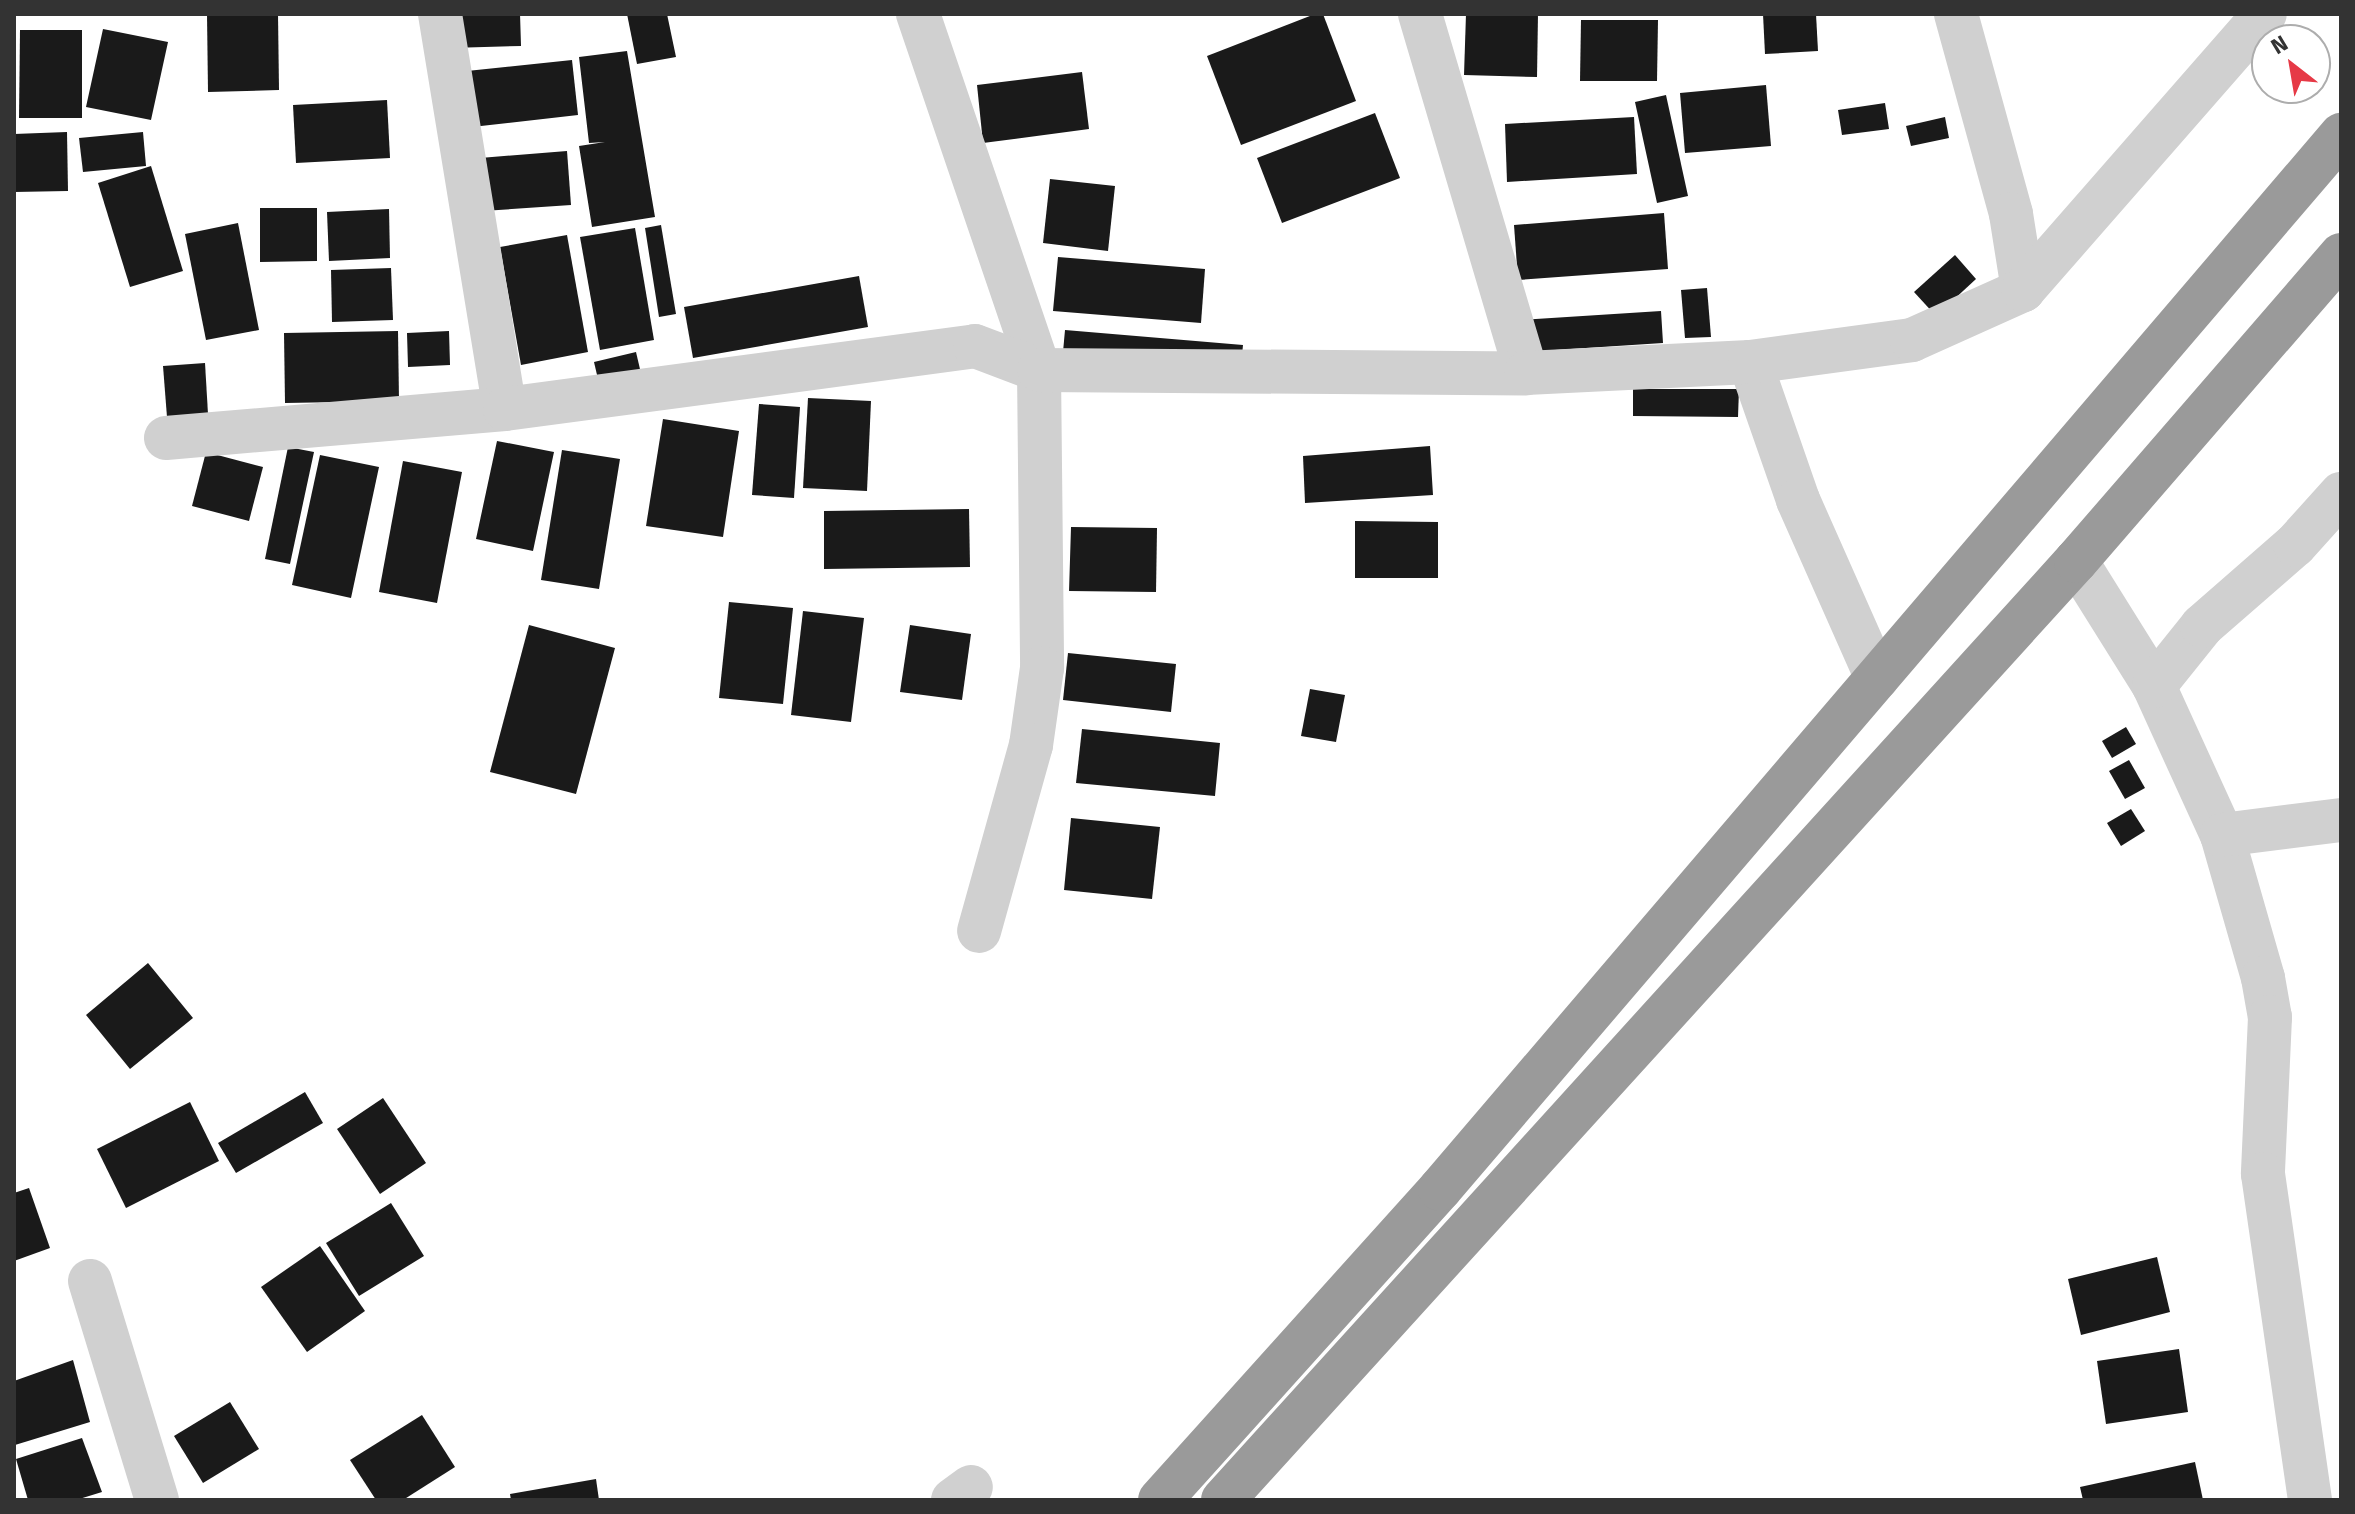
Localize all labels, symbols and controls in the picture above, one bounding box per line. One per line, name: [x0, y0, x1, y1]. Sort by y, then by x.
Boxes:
north arrow: [2251, 24, 2331, 104]
text: N: [2266, 29, 2293, 60]

